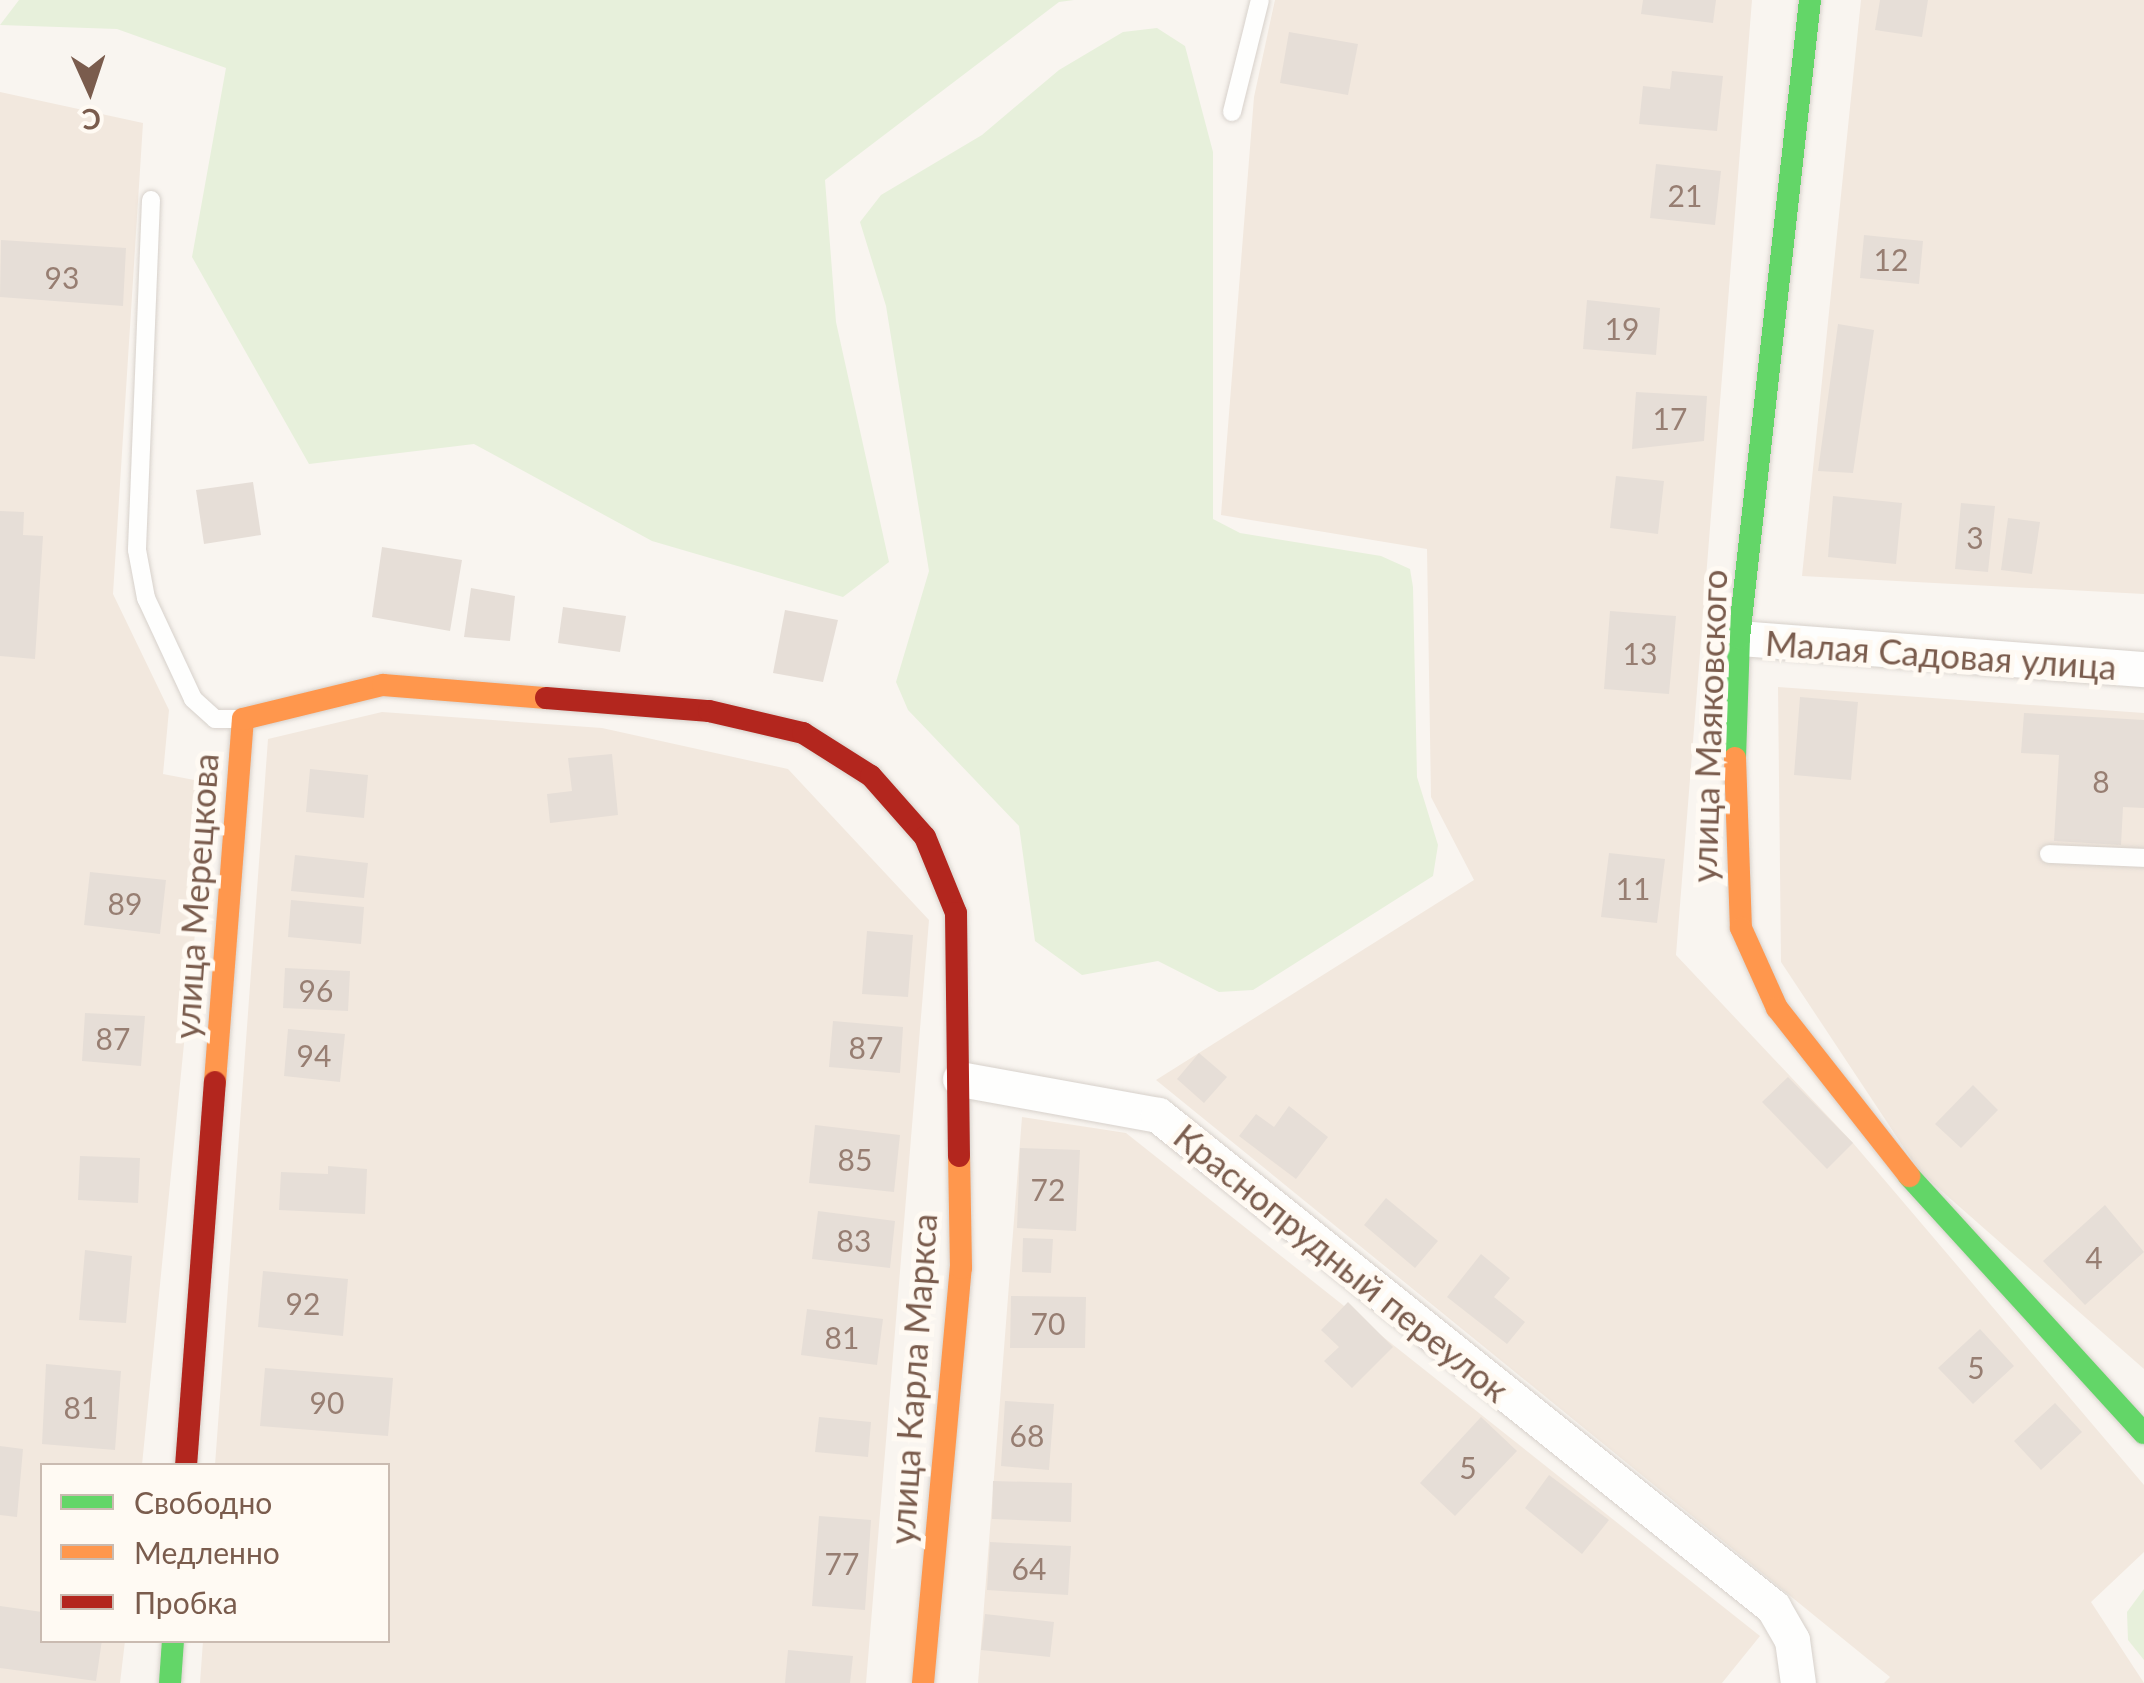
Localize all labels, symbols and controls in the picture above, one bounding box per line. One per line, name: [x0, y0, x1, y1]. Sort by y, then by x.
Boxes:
north arrow: [40, 40, 140, 140]
text: С: [81, 102, 102, 137]
house number: 21: [1668, 177, 1702, 213]
house number: 12: [1874, 241, 1908, 277]
house number: 93: [45, 259, 79, 295]
house number: 19: [1605, 310, 1639, 346]
house number: 17: [1653, 400, 1687, 436]
house number: 3: [1966, 519, 1984, 555]
street label: улица Маяковского: [1682, 569, 1734, 883]
street label: Малая Садовая улица: [1764, 621, 2118, 687]
house number: 13: [1623, 635, 1657, 671]
street label: улица Мерецкова: [164, 752, 226, 1040]
house number: 8: [2092, 763, 2110, 799]
house number: 11: [1616, 870, 1650, 906]
house number: 89: [108, 885, 142, 921]
house number: 96: [299, 972, 333, 1008]
house number: 87: [96, 1020, 130, 1056]
house number: 87: [849, 1029, 883, 1065]
house number: 94: [297, 1037, 331, 1073]
street label: Краснопрудный переулок: [1166, 1114, 1518, 1410]
house number: 85: [838, 1141, 872, 1177]
house number: 72: [1031, 1171, 1065, 1207]
street label: улица Карла Маркса: [879, 1212, 945, 1546]
house number: 83: [837, 1222, 871, 1258]
house number: 4: [2085, 1239, 2103, 1275]
house number: 92: [286, 1285, 320, 1321]
house number: 70: [1031, 1305, 1065, 1341]
house number: 81: [825, 1319, 859, 1355]
house number: 5: [1967, 1349, 1985, 1385]
house number: 90: [310, 1384, 344, 1420]
house number: 81: [64, 1389, 98, 1425]
house number: 68: [1010, 1417, 1044, 1453]
house number: 5: [1459, 1449, 1477, 1485]
legend: [40, 1463, 390, 1643]
text: Свободно: [134, 1484, 272, 1520]
text: Медленно: [134, 1534, 280, 1570]
house number: 77: [825, 1545, 859, 1581]
house number: 64: [1012, 1550, 1046, 1586]
text: Пробка: [134, 1584, 238, 1620]

